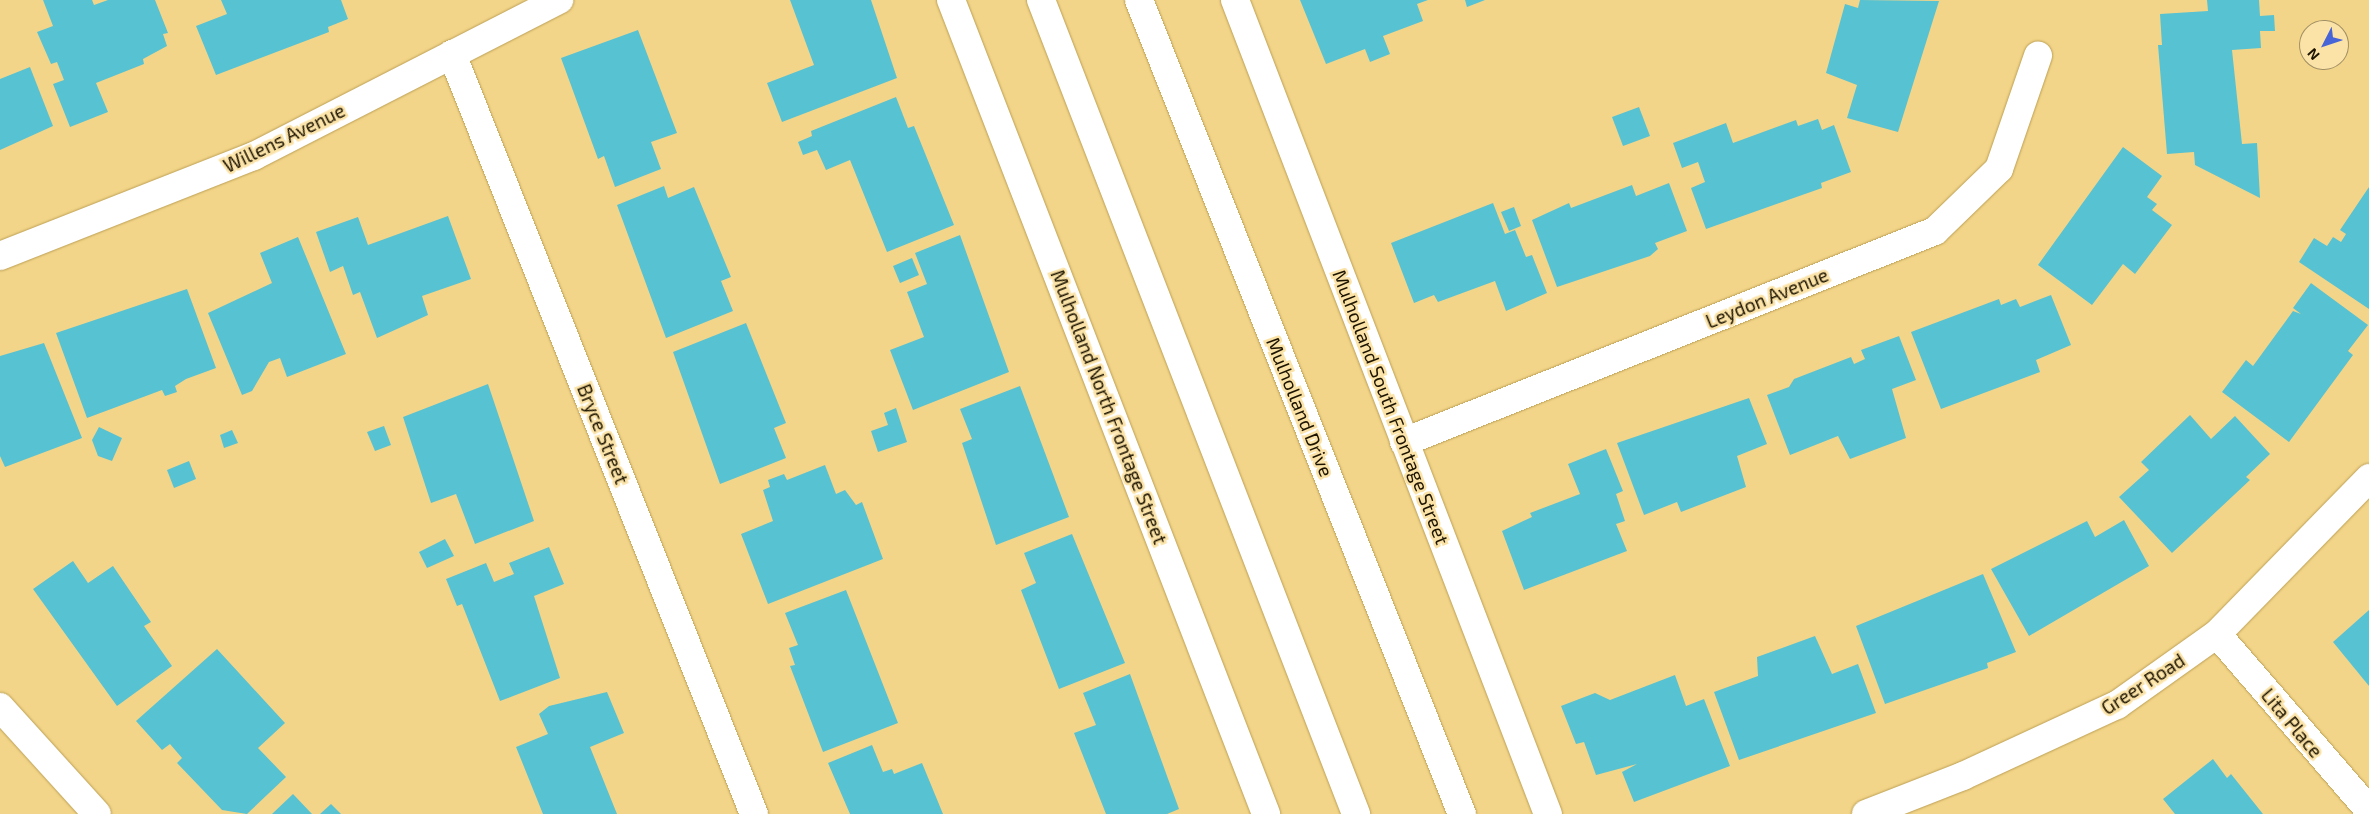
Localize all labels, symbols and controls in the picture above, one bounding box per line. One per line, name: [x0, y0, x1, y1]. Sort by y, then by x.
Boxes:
north arrow: [2299, 20, 2349, 70]
text: N: [2303, 45, 2323, 64]
street label: Willens Avenue: [219, 99, 349, 177]
street label: Leydon Avenue: [1702, 263, 1832, 333]
street label: Mulholland North Frontage Street: [1046, 267, 1172, 547]
street label: Mulholland South Frontage Street: [1328, 267, 1454, 547]
street label: Mulholland Drive: [1262, 334, 1338, 480]
street label: Bryce Street: [573, 381, 633, 487]
street label: Greer Road: [2097, 648, 2189, 720]
street label: Lita Place: [2257, 684, 2327, 762]

